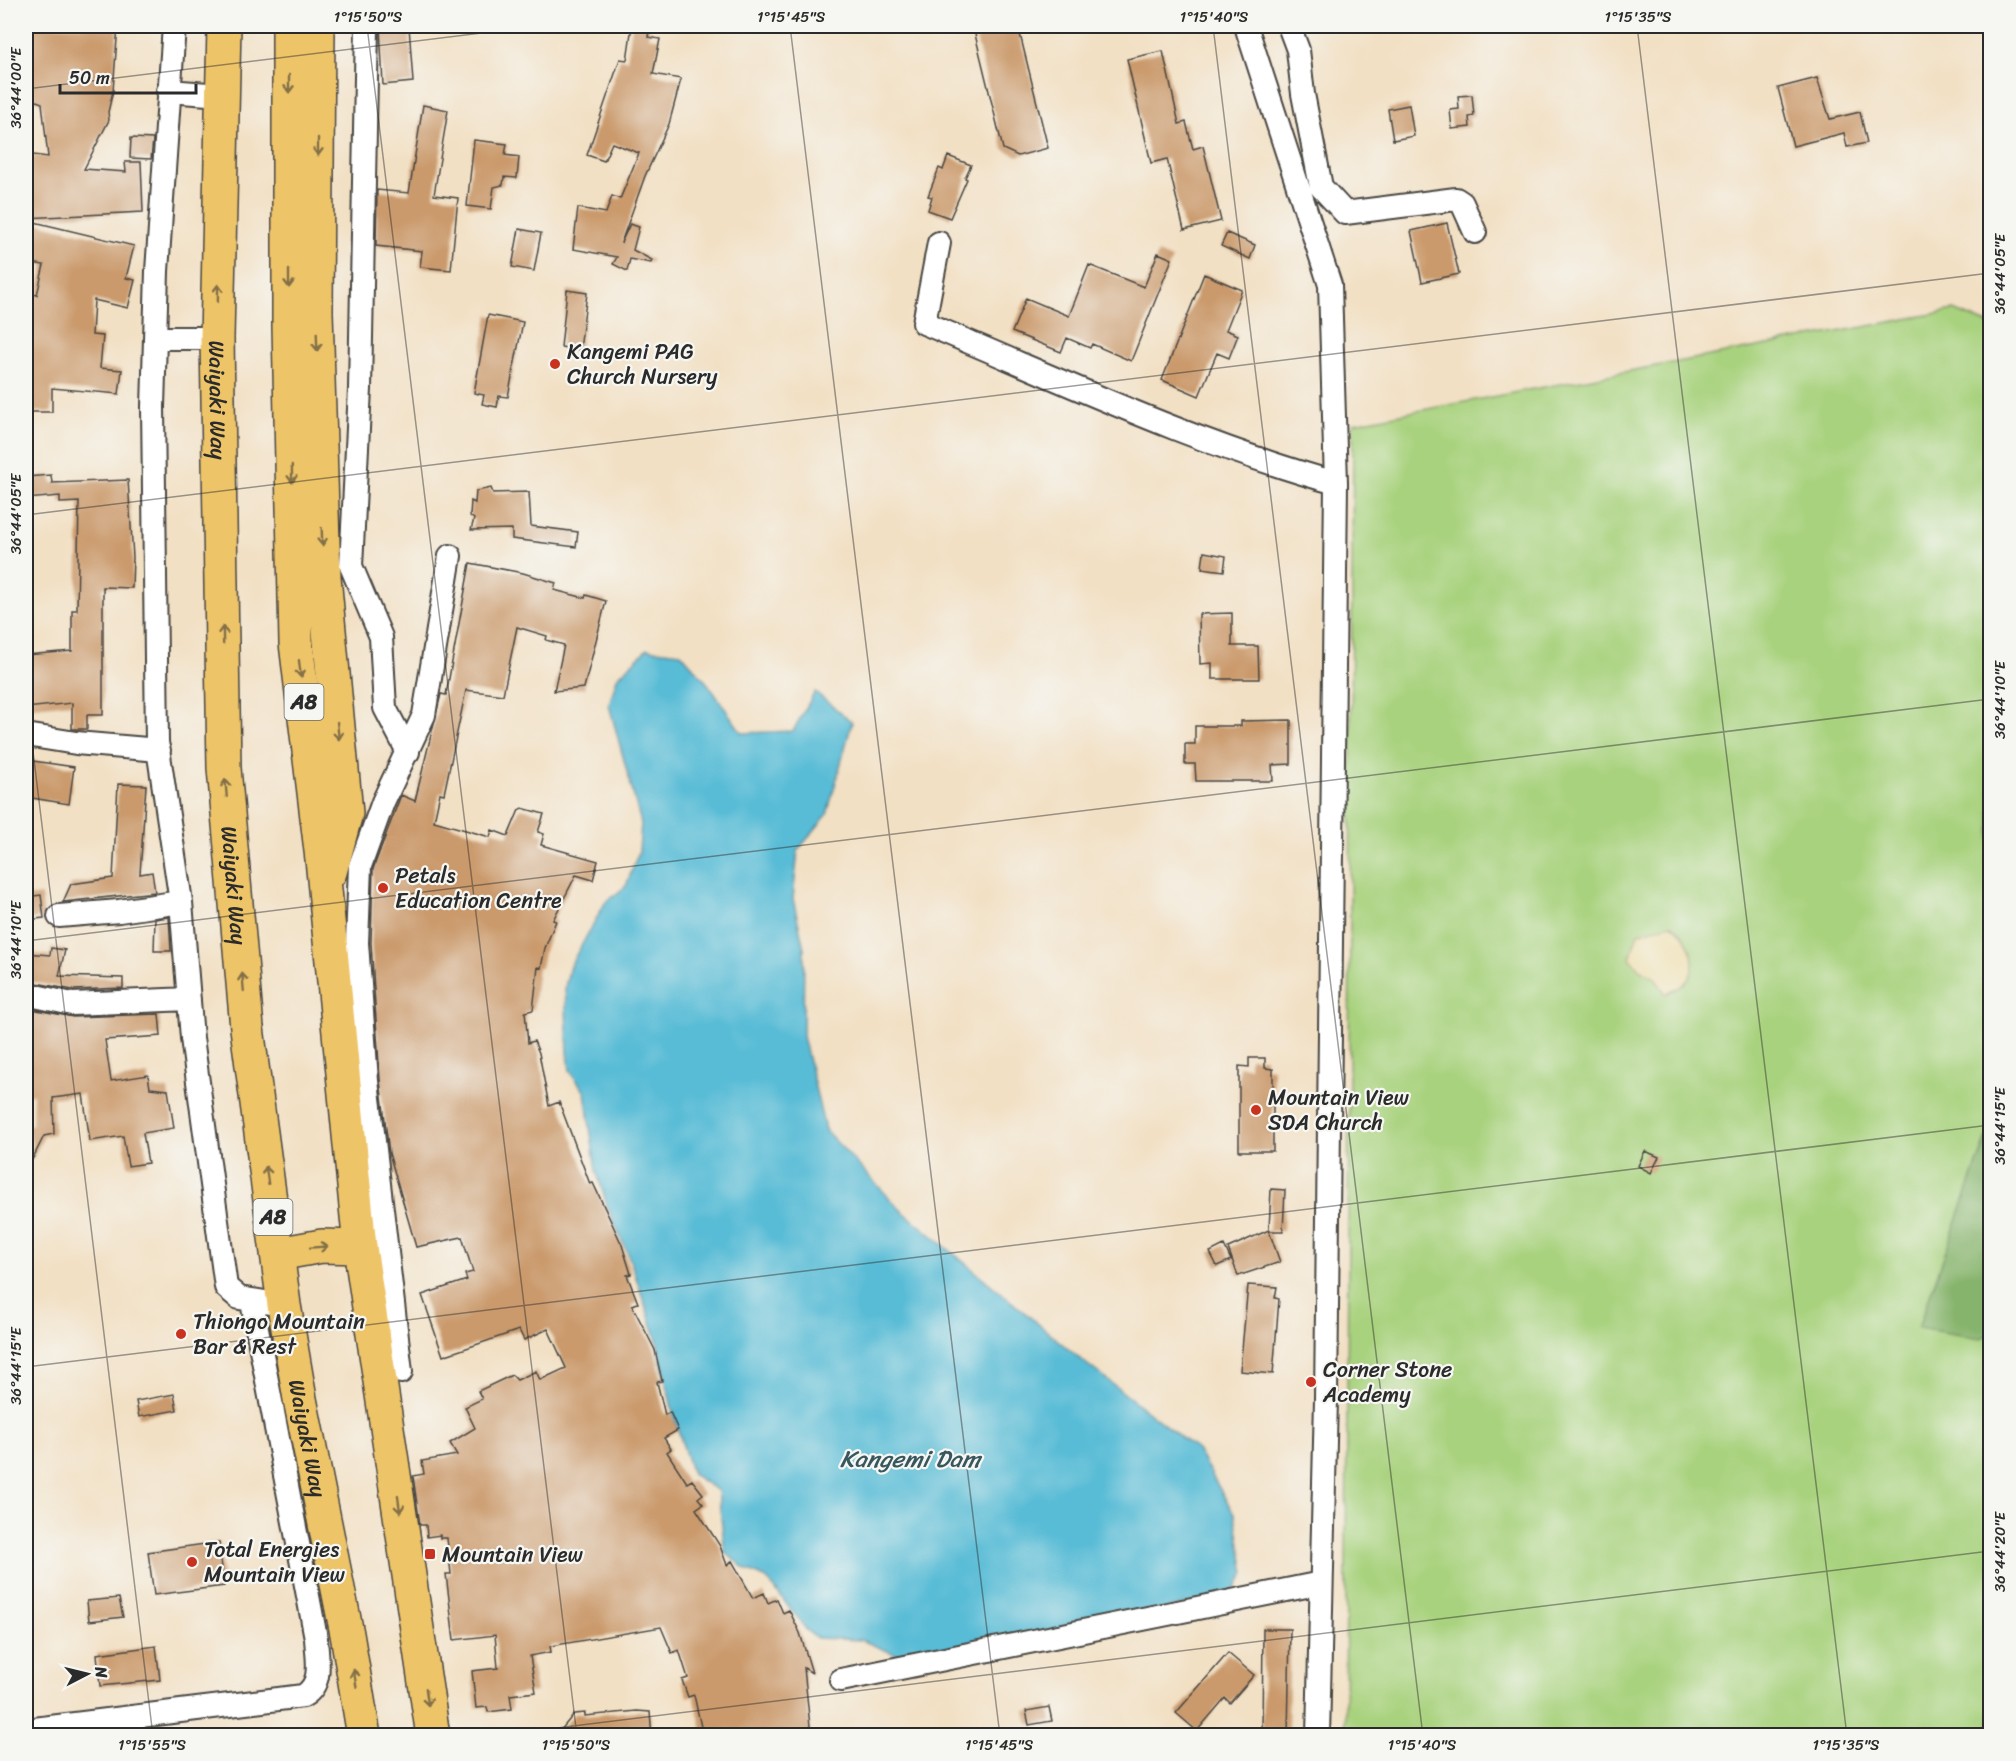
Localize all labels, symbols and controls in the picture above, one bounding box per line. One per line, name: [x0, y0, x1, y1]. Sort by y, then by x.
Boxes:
text: 1°15'50"S: [334, 4, 403, 30]
text: 1°15'45"S: [757, 4, 826, 30]
text: 1°15'40"S: [1180, 4, 1249, 30]
text: 1°15'35"S: [1604, 4, 1672, 30]
text: 36°44'00"E: [3, 46, 29, 129]
scale bar: [60, 57, 196, 95]
text: 50 m: [69, 62, 110, 94]
one-way arrow: [283, 73, 295, 93]
one-way arrow: [312, 136, 323, 156]
text: 36°44'05"E: [1987, 232, 2013, 314]
one-way arrow: [283, 268, 295, 288]
one-way arrow: [212, 283, 224, 303]
one-way arrow: [311, 331, 323, 351]
place label: Kangemi PAG Church Nursery: [567, 332, 718, 396]
street label: Waiyaki Way: [198, 340, 238, 461]
marker: Kangemi PAG Church Nursery: [548, 357, 562, 371]
one-way arrow: [287, 463, 298, 483]
text: 36°44'05"E: [3, 472, 29, 554]
one-way arrow: [317, 526, 328, 546]
one-way arrow: [217, 625, 228, 645]
one-way arrow: [294, 658, 305, 678]
text: 36°44'10"E: [1987, 659, 2013, 739]
road number: A8: [284, 684, 324, 720]
one-way arrow: [333, 721, 344, 741]
one-way arrow: [220, 778, 231, 798]
street label: Waiyaki Way: [210, 824, 259, 947]
place label: Petals Education Centre: [395, 856, 562, 920]
marker: Petals Education Centre: [376, 881, 390, 895]
text: 36°44'10"E: [3, 899, 29, 979]
one-way arrow: [237, 973, 248, 993]
place label: Mountain View SDA Church: [1268, 1078, 1410, 1142]
text: 36°44'15"E: [1987, 1085, 2013, 1165]
marker: Mountain View SDA Church: [1249, 1103, 1263, 1117]
one-way arrow: [262, 1166, 273, 1186]
road number: A8: [254, 1199, 292, 1235]
one-way arrow: [308, 1241, 328, 1252]
place label: Thiongo Mountain Bar & Rest: [193, 1302, 365, 1366]
text: 36°44'15"E: [3, 1325, 29, 1405]
marker: Thiongo Mountain Bar & Rest: [174, 1327, 188, 1341]
place label: Corner Stone Academy: [1322, 1350, 1452, 1414]
marker: Corner Stone Academy: [1304, 1375, 1318, 1389]
street label: Waiyaki Way: [277, 1376, 339, 1501]
water label: Kangemi Dam: [840, 1438, 983, 1480]
one-way arrow: [394, 1493, 405, 1513]
text: 36°44'20"E: [1987, 1510, 2013, 1592]
place label: Total Energies Mountain View: [204, 1530, 346, 1594]
place label: Mountain View: [442, 1535, 584, 1574]
marker: Mountain View: [423, 1547, 437, 1561]
marker: Total Energies Mountain View: [185, 1555, 199, 1569]
north arrow: [57, 1644, 117, 1704]
text: N: [86, 1664, 117, 1680]
one-way arrow: [349, 1668, 360, 1688]
one-way arrow: [421, 1686, 432, 1706]
text: 1°15'55"S: [118, 1732, 187, 1758]
text: 1°15'50"S: [542, 1732, 611, 1758]
text: 1°15'45"S: [965, 1732, 1034, 1758]
text: 1°15'40"S: [1388, 1732, 1457, 1758]
text: 1°15'35"S: [1812, 1732, 1880, 1758]

